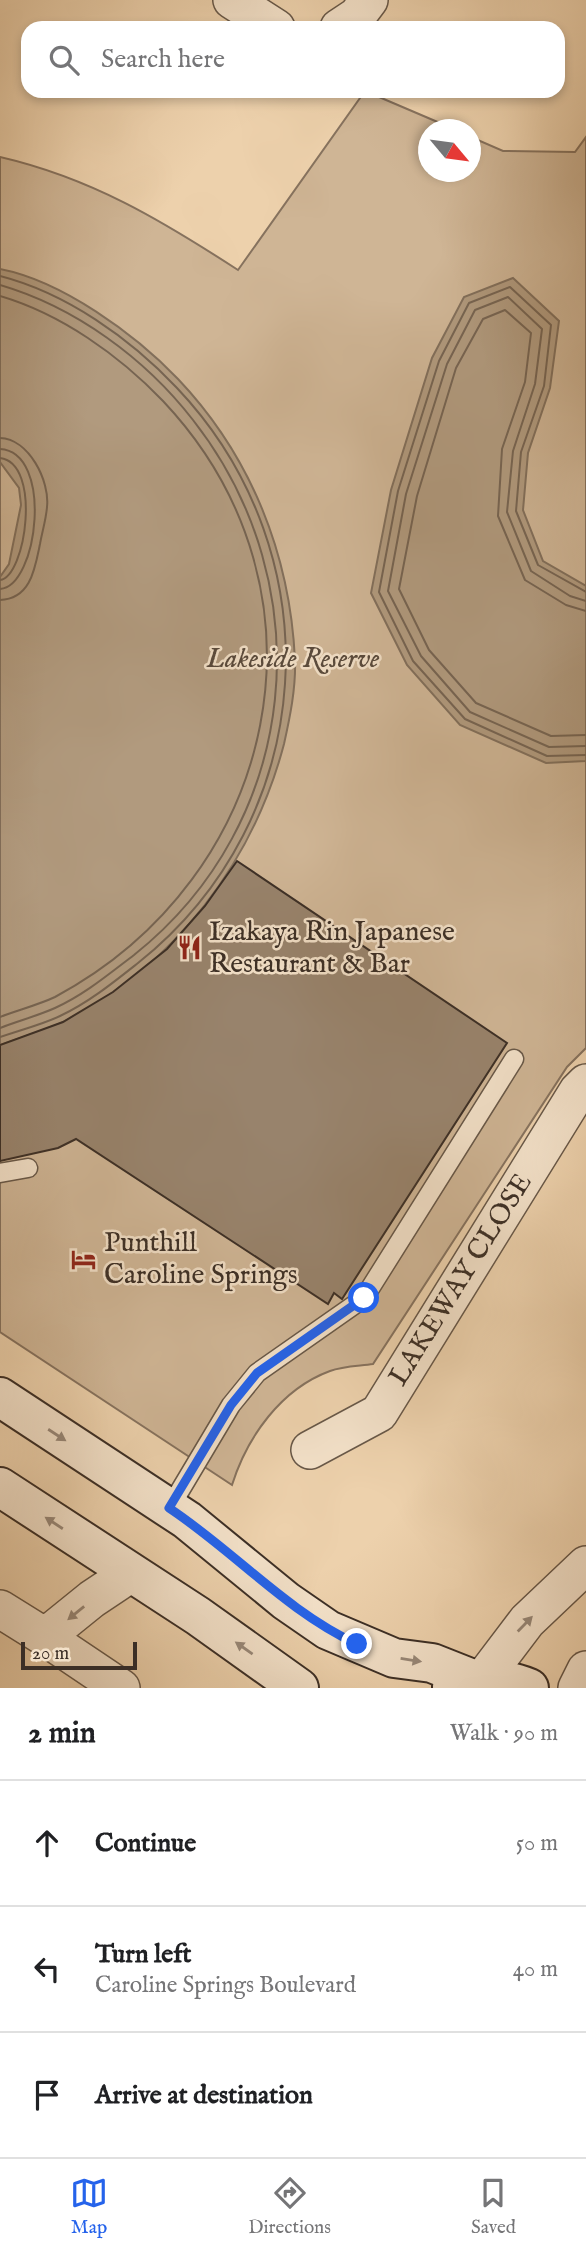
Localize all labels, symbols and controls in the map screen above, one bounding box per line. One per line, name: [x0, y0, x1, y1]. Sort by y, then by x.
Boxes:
search box: [21, 21, 565, 98]
icon: search: [45, 41, 83, 79]
text: Search here: [101, 43, 225, 76]
north arrow: [418, 119, 481, 182]
park label: Lakeside Reserve: [206, 642, 380, 677]
place label: Izakaya Rin Japanese Restaurant & Bar: [209, 915, 455, 982]
restaurant icon: Izakaya Rin Japanese Restaurant & Bar: [175, 934, 203, 962]
street label: LAKEWAY CLOSE: [381, 1167, 541, 1393]
place label: Punthill Caroline Springs: [104, 1226, 298, 1293]
hotel icon: Punthill Caroline Springs: [70, 1245, 98, 1273]
route start: [348, 1282, 379, 1313]
one-way arrow: [48, 1428, 66, 1442]
one-way arrow: [45, 1516, 64, 1529]
one-way arrow: [67, 1605, 85, 1620]
one-way arrow: [516, 1616, 533, 1633]
route end: [341, 1628, 372, 1659]
scale bar: [21, 1639, 136, 1671]
one-way arrow: [235, 1641, 253, 1655]
text: 20 m: [32, 1642, 69, 1666]
one-way arrow: [400, 1655, 422, 1666]
text: 2 min: [28, 1715, 96, 1753]
text: Walk · 90 m: [450, 1719, 558, 1748]
icon: ahead: [28, 1824, 66, 1862]
text: Continue: [95, 1827, 196, 1860]
text: 50 m: [516, 1829, 558, 1858]
text: Turn left: [95, 1938, 192, 1971]
icon: left: [28, 1950, 66, 1988]
text: 40 m: [513, 1955, 558, 1984]
text: Caroline Springs Boulevard: [95, 1971, 356, 2000]
icon: arrive: [28, 2076, 66, 2114]
text: Arrive at destination: [95, 2079, 313, 2112]
tab: Map: [70, 2174, 108, 2240]
tab: Directions: [248, 2174, 331, 2240]
tab: Saved: [471, 2174, 516, 2240]

